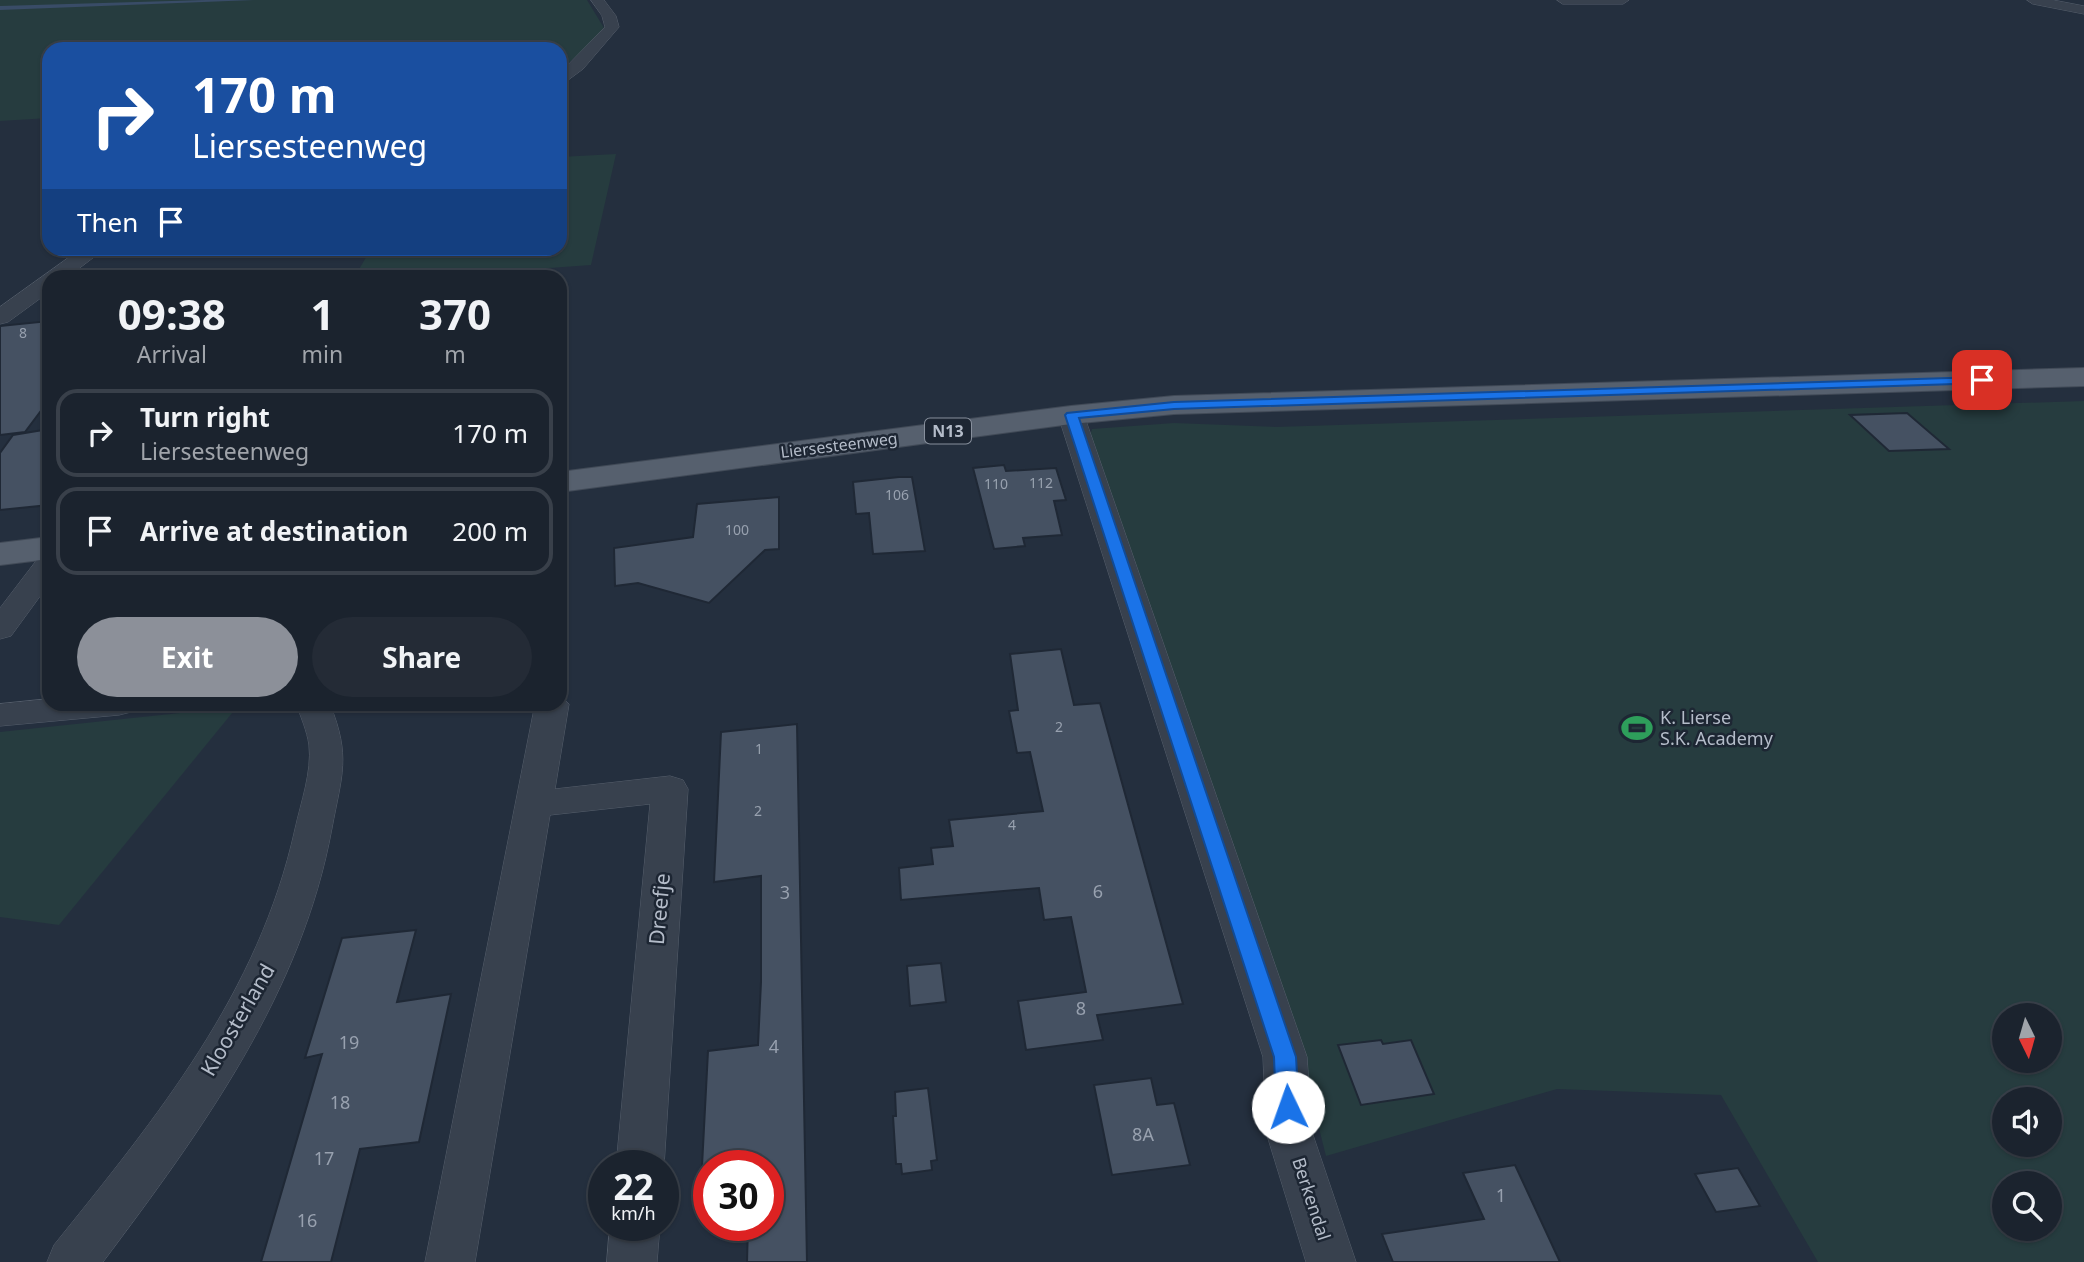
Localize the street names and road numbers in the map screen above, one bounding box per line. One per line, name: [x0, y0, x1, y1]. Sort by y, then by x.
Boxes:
road number: N13: [925, 418, 971, 444]
street label: Liersesteenweg: [779, 427, 899, 463]
street label: Dreefje: [642, 872, 676, 946]
street label: Kloosterland: [194, 958, 281, 1081]
street label: Berkendal: [1287, 1154, 1337, 1243]

